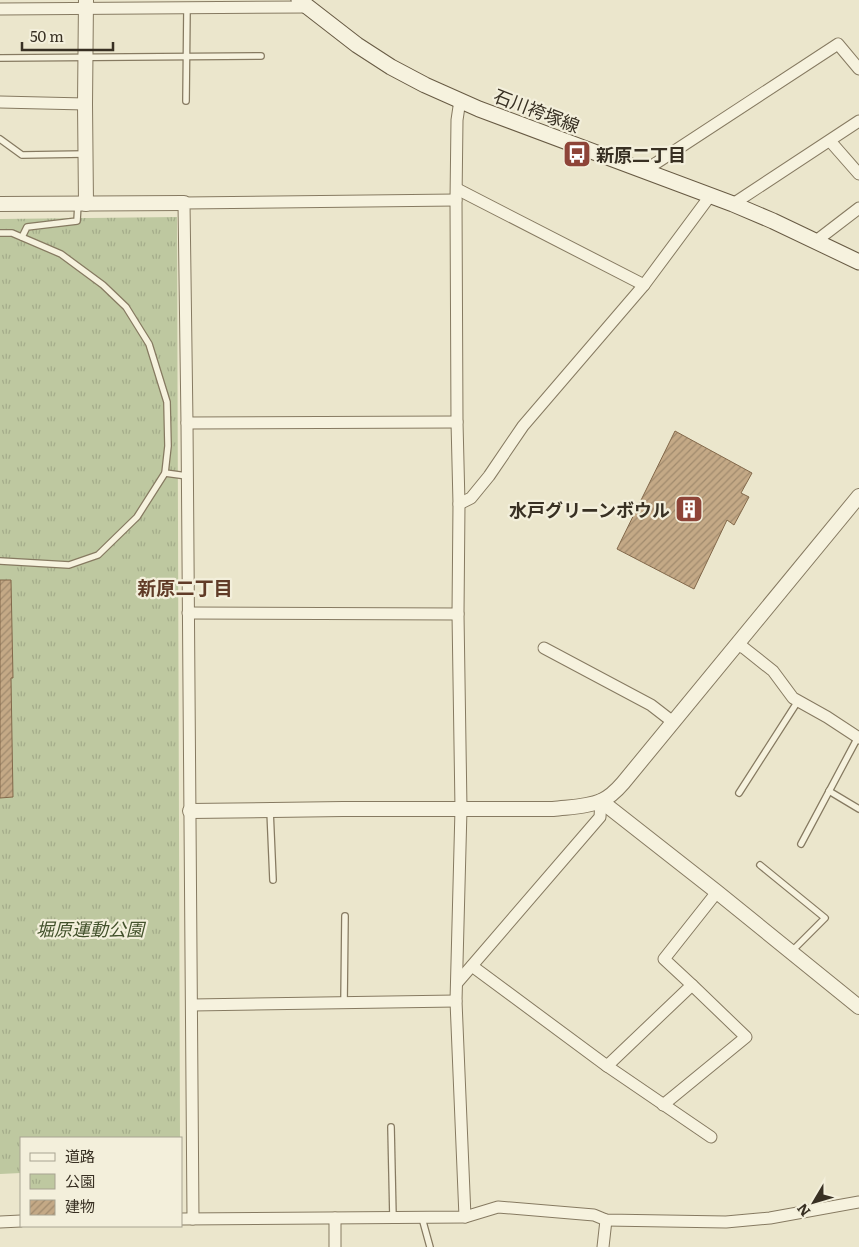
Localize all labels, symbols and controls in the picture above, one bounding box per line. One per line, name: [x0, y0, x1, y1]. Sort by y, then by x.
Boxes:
scale bar: [22, 20, 114, 52]
text: 50 m: [30, 24, 64, 47]
street label: 石川袴塚線: [490, 81, 584, 139]
bus stop icon: 新原二丁目: [562, 139, 592, 169]
place label: 新原二丁目: [596, 141, 686, 168]
building icon: 水戸グリーンボウル: [674, 494, 704, 524]
place label: 水戸グリーンボウル: [509, 496, 670, 523]
district label: 新原二丁目: [137, 573, 233, 601]
park label: 堀原運動公園: [36, 915, 147, 942]
legend: [20, 1137, 182, 1227]
text: 道路: [65, 1144, 95, 1167]
text: 公園: [65, 1169, 95, 1192]
north arrow: [789, 1177, 839, 1227]
text: 建物: [65, 1194, 95, 1217]
text: N: [791, 1200, 814, 1221]

